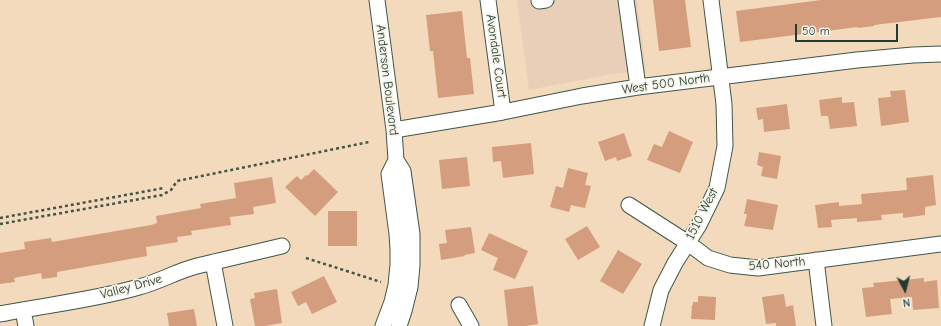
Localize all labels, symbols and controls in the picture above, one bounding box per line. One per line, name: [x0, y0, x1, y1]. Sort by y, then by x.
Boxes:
street label: Avondale Court: [482, 13, 510, 99]
scale bar: [797, 16, 900, 42]
street label: Anderson Boulevard: [372, 24, 402, 136]
text: 50 m: [802, 24, 830, 38]
street label: West 500 North: [621, 70, 711, 98]
street label: 1510 West: [682, 186, 722, 242]
street label: 540 North: [748, 254, 806, 274]
north arrow: [885, 270, 925, 310]
street label: Valley Drive: [98, 271, 164, 303]
text: N: [902, 296, 911, 309]

